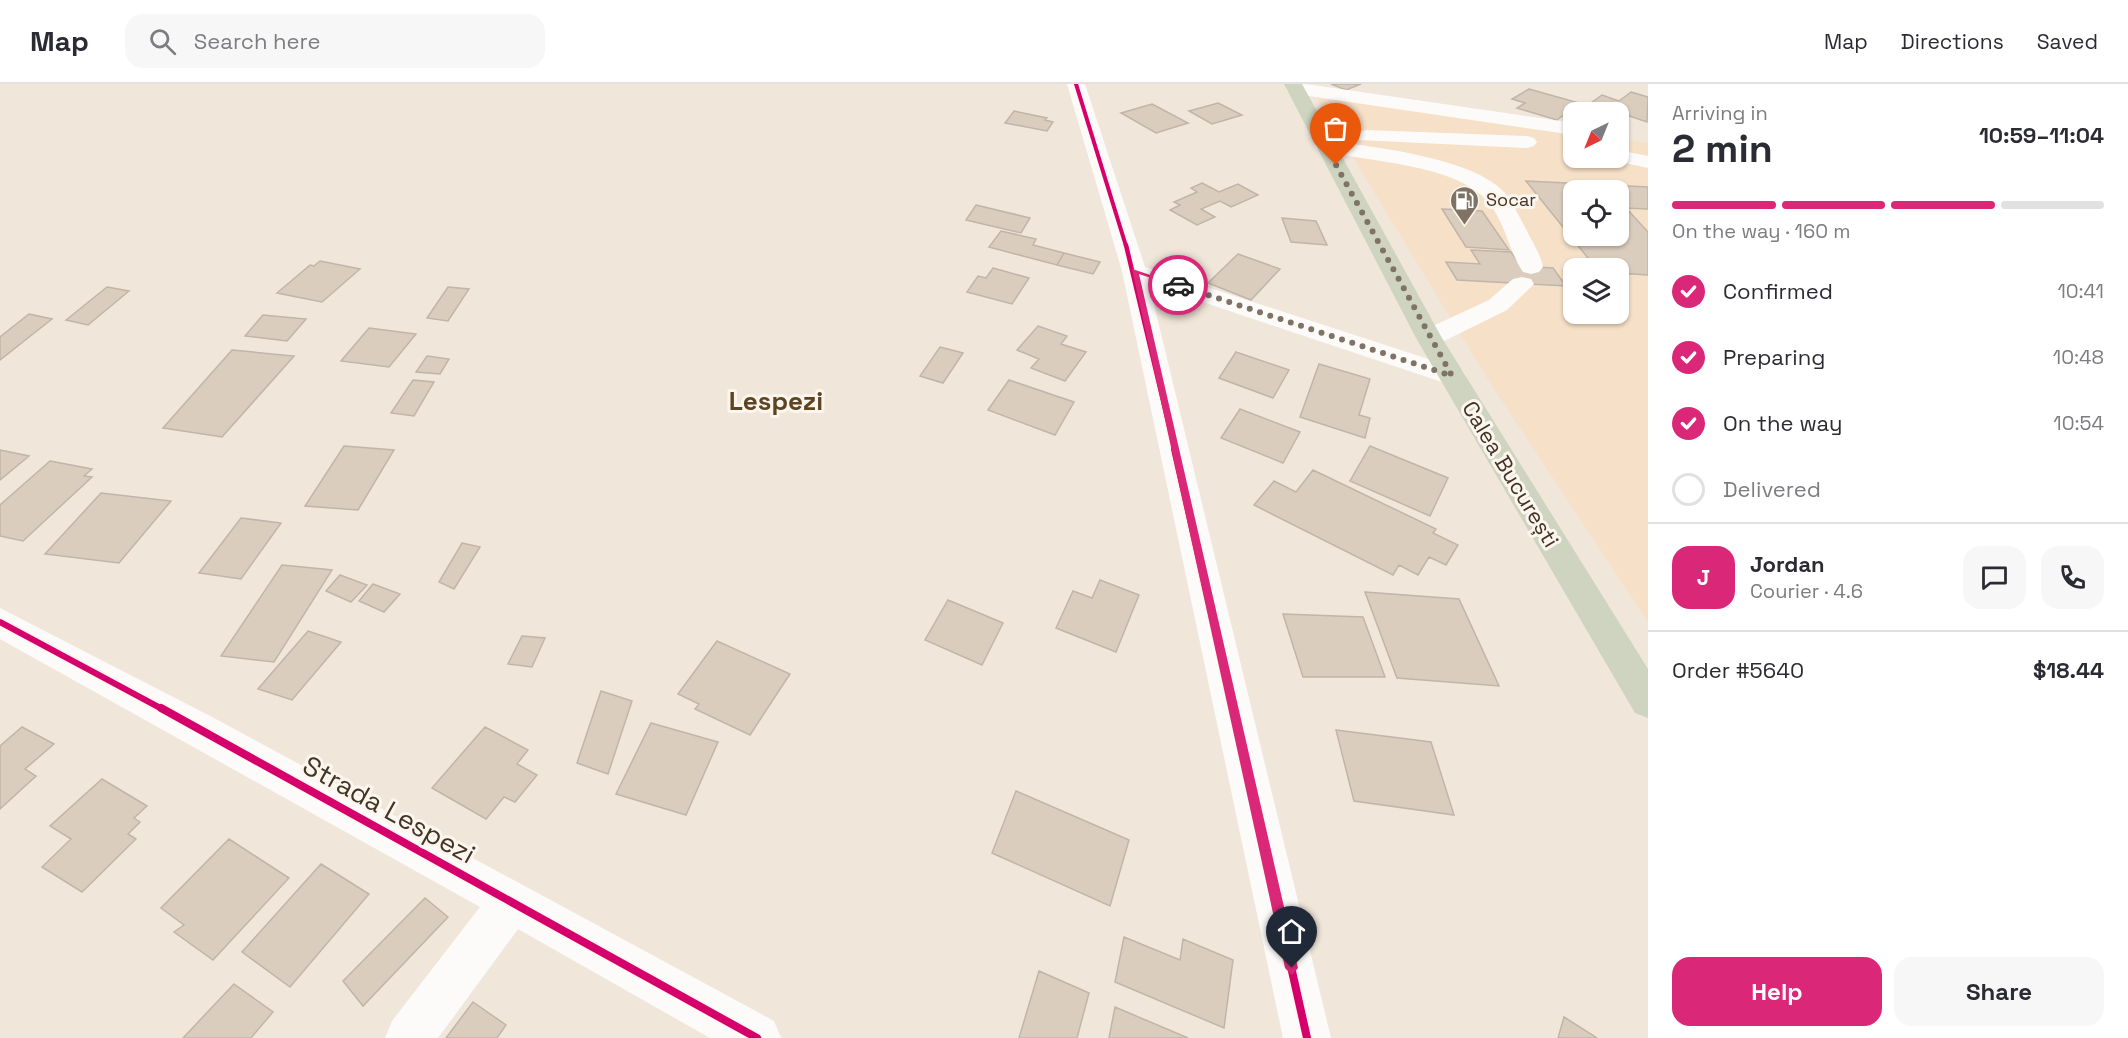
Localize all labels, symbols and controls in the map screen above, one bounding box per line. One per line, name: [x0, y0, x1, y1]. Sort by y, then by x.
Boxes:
search box: [125, 14, 545, 68]
text: Map: [30, 23, 89, 59]
icon: search: [146, 25, 179, 58]
text: Search here: [194, 27, 321, 55]
text: Map: [1824, 28, 1868, 55]
text: Directions: [1901, 28, 2004, 55]
text: Saved: [2037, 28, 2098, 55]
text: Arriving in: [1672, 100, 1768, 126]
north arrow: [1563, 102, 1629, 168]
map controls: [1563, 102, 1629, 324]
pin: [1310, 103, 1361, 165]
icon: bag: [1319, 112, 1352, 145]
text: 10:59–11:04: [1979, 121, 2104, 149]
text: 2 min: [1672, 124, 1773, 173]
button: locate: [1563, 180, 1629, 246]
fuel station icon: Socar: [1449, 184, 1481, 226]
place label: Socar: [1486, 188, 1536, 211]
text: On the way · 160 m: [1672, 218, 1850, 244]
courier: [1148, 255, 1208, 315]
button: layers: [1563, 258, 1629, 324]
icon: car: [1162, 269, 1195, 302]
icon: check: [1672, 275, 1705, 308]
text: Confirmed: [1723, 277, 1833, 305]
text: 10:41: [2057, 278, 2104, 304]
icon: check: [1672, 341, 1705, 374]
text: Preparing: [1723, 343, 1825, 371]
text: 10:48: [2053, 344, 2104, 370]
district label: Lespezi: [729, 384, 823, 418]
street label: Calea București: [1456, 396, 1566, 552]
icon: check: [1672, 407, 1705, 440]
text: On the way: [1723, 409, 1842, 437]
text: 10:54: [2053, 410, 2104, 436]
text: Delivered: [1723, 475, 1821, 503]
button: chat: [1963, 546, 2026, 609]
button: phone: [2041, 546, 2104, 609]
text: Jordan: [1750, 550, 1825, 578]
text: J: [1697, 563, 1710, 591]
text: Courier · 4.6: [1750, 578, 1863, 604]
text: Order #5640: [1672, 656, 1804, 684]
text: $18.44: [2033, 656, 2104, 684]
street label: Strada Lespezi: [297, 748, 482, 871]
pin: [1266, 906, 1317, 968]
icon: home: [1275, 915, 1308, 948]
button: Help: [1672, 957, 1882, 1026]
button: Share: [1894, 957, 2104, 1026]

